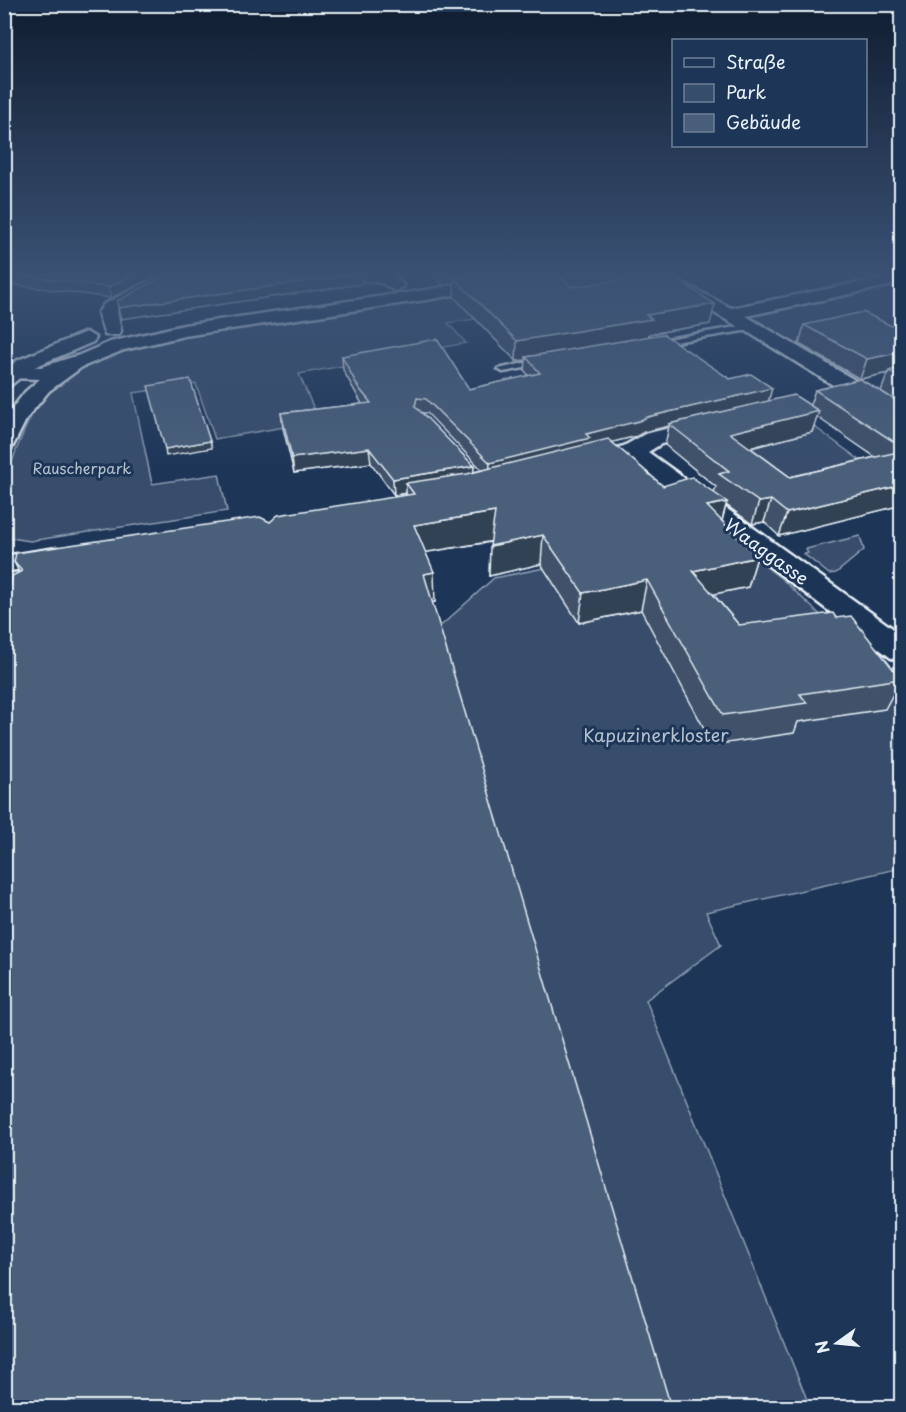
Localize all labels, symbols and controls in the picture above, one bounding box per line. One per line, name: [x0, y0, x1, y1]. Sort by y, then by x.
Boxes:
legend: [672, 39, 867, 147]
text: Straße: [726, 48, 786, 75]
text: Park: [726, 78, 766, 105]
text: Gebäude: [726, 108, 801, 135]
park label: Rauscherpark: [33, 456, 131, 479]
street label: Waaggasse: [719, 511, 815, 591]
park label: Kapuzinerkloster: [583, 721, 729, 748]
north arrow: [807, 1313, 867, 1373]
text: N: [808, 1338, 835, 1356]

